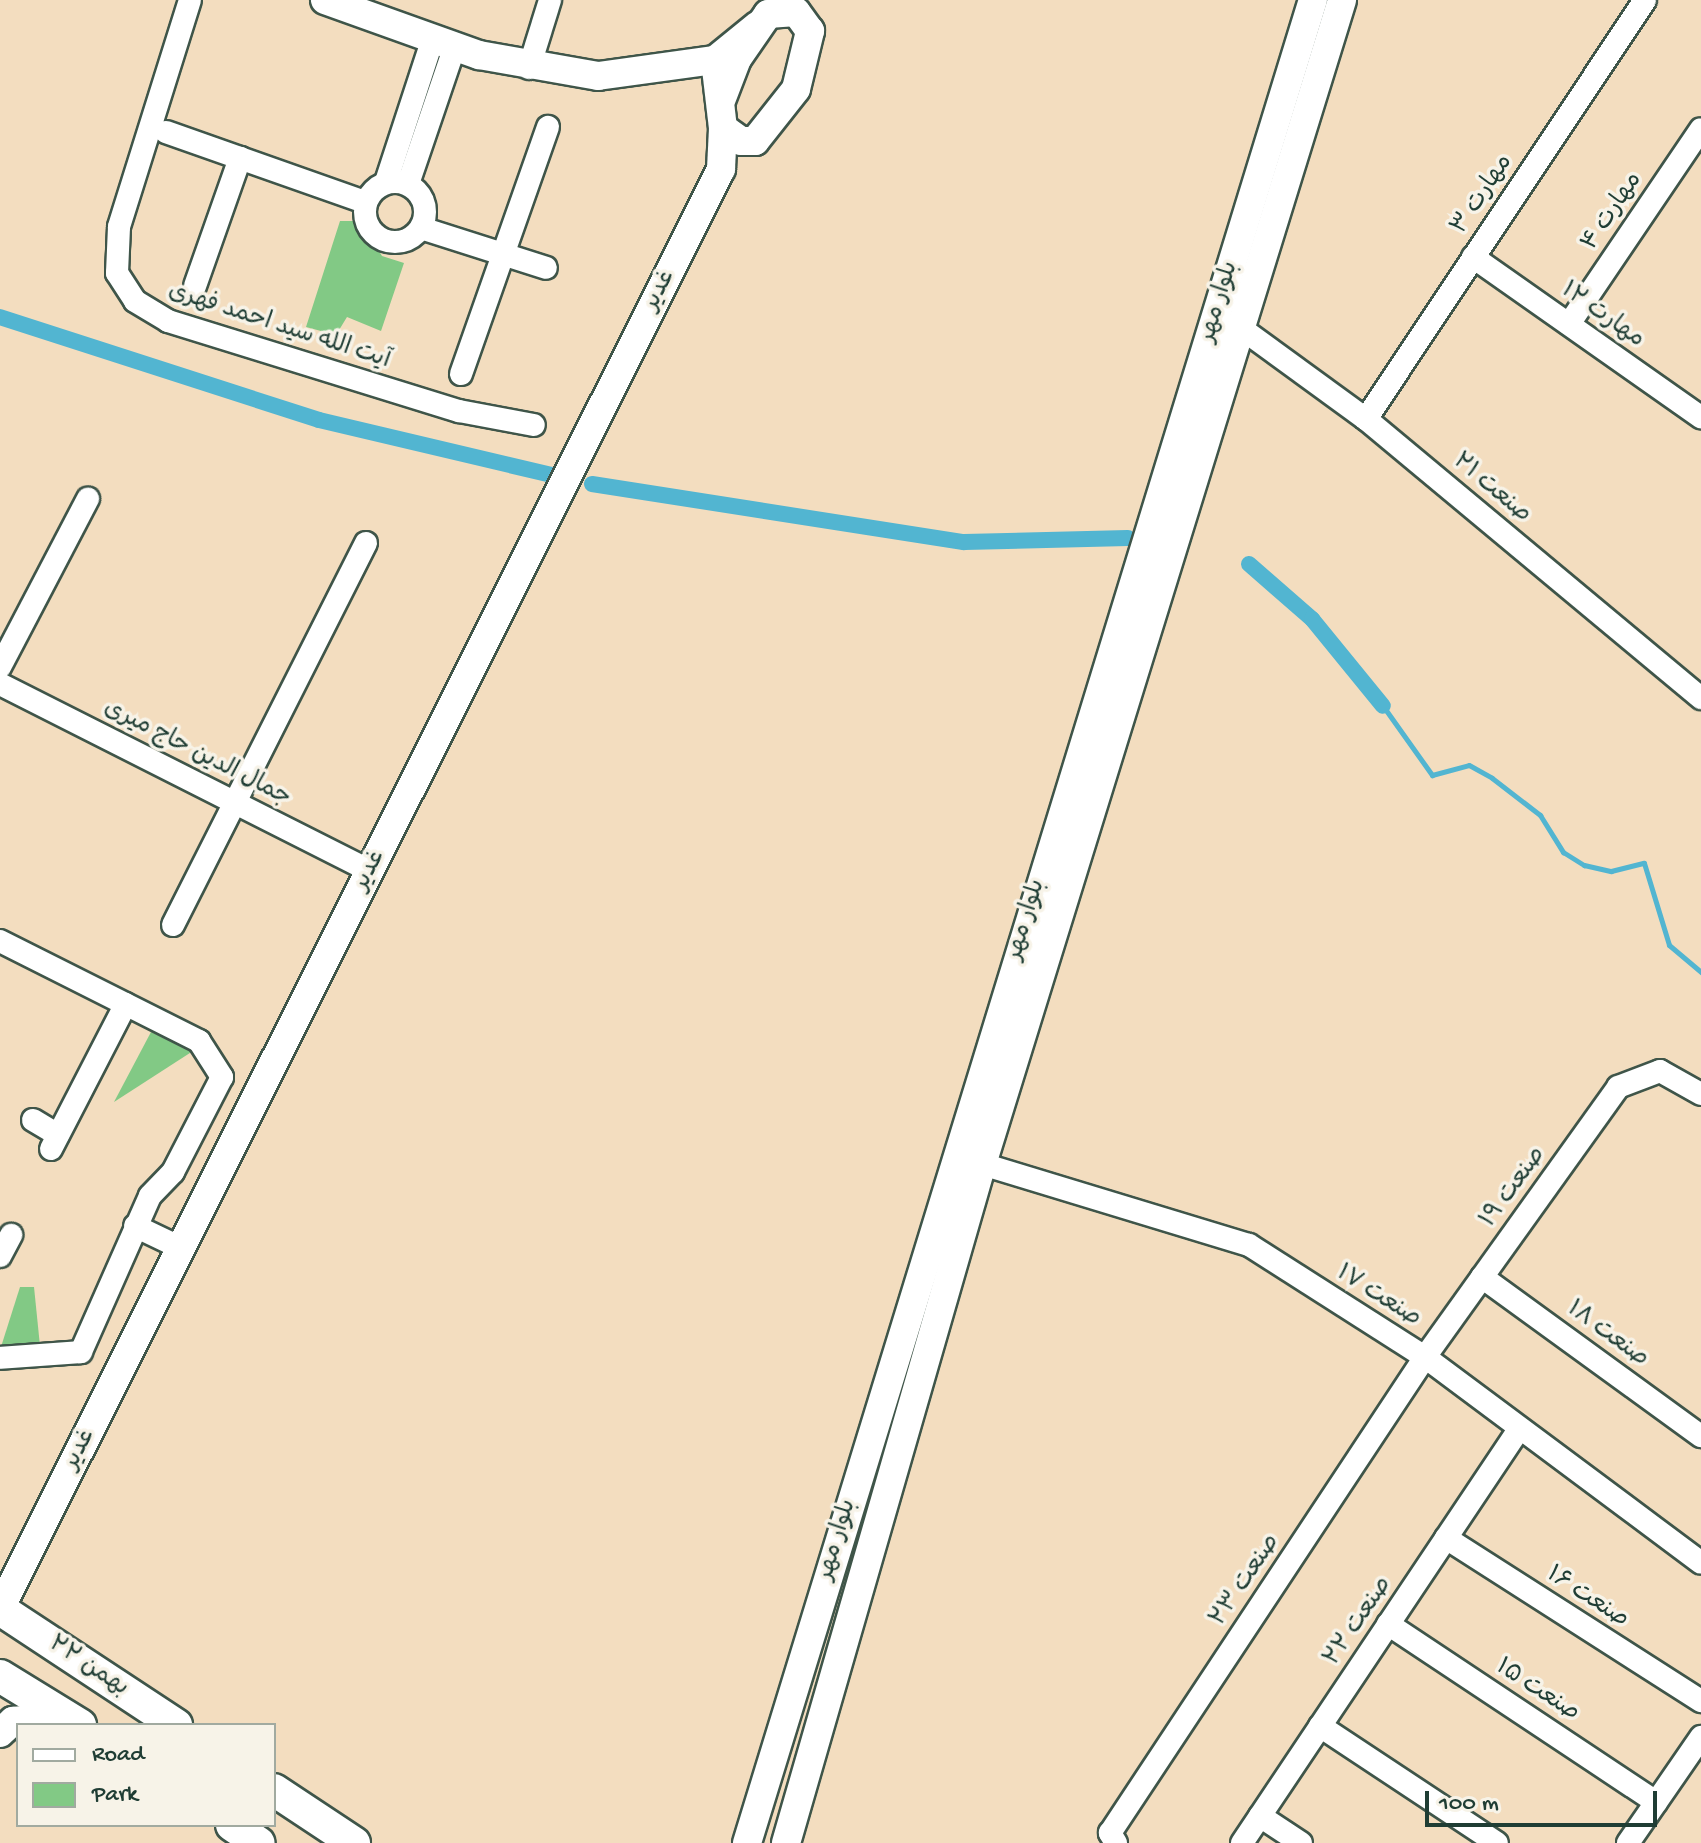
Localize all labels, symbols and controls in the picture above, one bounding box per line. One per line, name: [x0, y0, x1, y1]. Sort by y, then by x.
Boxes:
street label: مهارت ۳: [1446, 150, 1520, 240]
street label: مهارت ۴: [1576, 167, 1650, 257]
street label: بلوار مهر: [1194, 258, 1246, 346]
street label: غدیر: [638, 266, 682, 316]
street label: مهارت ۱۲: [1555, 277, 1649, 355]
street label: آیت الله سید احمد فهری: [164, 278, 394, 376]
street label: صنعت ۲۱: [1446, 448, 1536, 530]
street label: جمال الدین حاج میری: [99, 694, 295, 814]
street label: غدیر: [348, 846, 392, 896]
street label: بلوار مهر: [1001, 876, 1053, 964]
street label: صنعت ۱۹: [1475, 1142, 1553, 1234]
street label: صنعت ۱۷: [1330, 1260, 1426, 1334]
street label: صنعت ۱۸: [1560, 1296, 1654, 1374]
street label: غدیر: [58, 1425, 102, 1475]
street label: بلوار مهر: [812, 1496, 864, 1584]
street label: صنعت ۲۳: [1205, 1530, 1287, 1632]
street label: صنعت ۱۶: [1541, 1561, 1633, 1635]
street label: صنعت ۲۲: [1319, 1572, 1399, 1672]
street label: ۲۲ بهمن: [42, 1630, 134, 1704]
street label: صنعت ۱۵: [1490, 1653, 1584, 1729]
legend: [16, 1723, 276, 1827]
text: Road: [92, 1741, 144, 1770]
scale bar: [1429, 1775, 1661, 1825]
text: Park: [92, 1781, 138, 1810]
text: 100 m: [1439, 1790, 1499, 1819]

